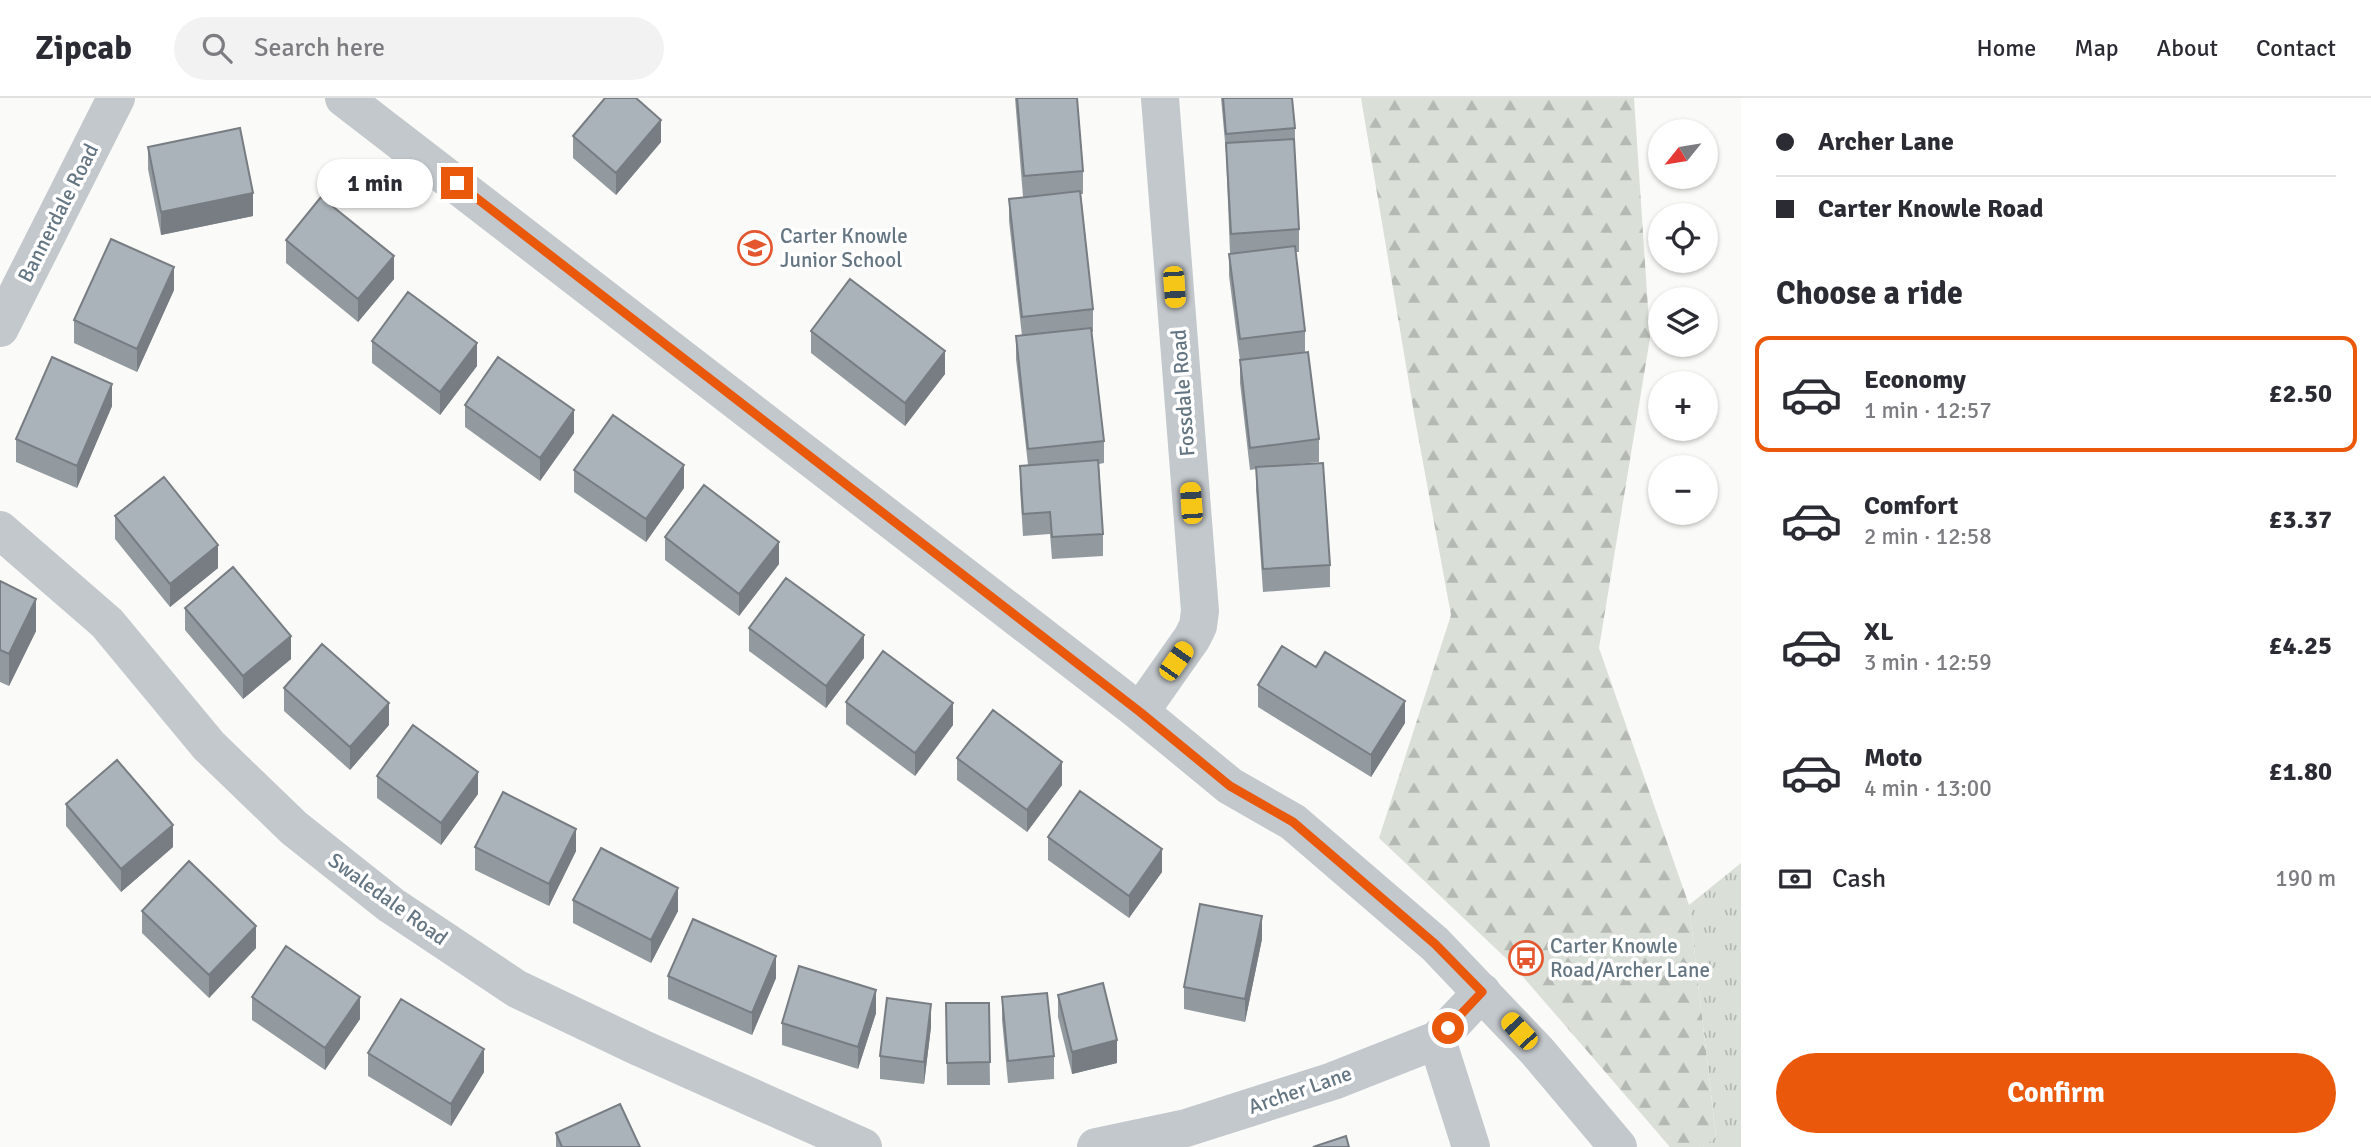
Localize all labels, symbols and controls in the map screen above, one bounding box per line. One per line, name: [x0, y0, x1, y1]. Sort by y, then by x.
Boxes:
search box: [174, 17, 664, 80]
text: Zipcab: [35, 28, 132, 69]
icon: search: [198, 29, 236, 67]
text: Search here: [254, 32, 385, 64]
text: Home: [1976, 33, 2036, 63]
text: Map: [2074, 33, 2119, 63]
text: About: [2157, 33, 2218, 63]
text: Contact: [2256, 33, 2336, 63]
north arrow: [1648, 119, 1718, 189]
map controls: [1648, 119, 1718, 525]
text: Archer Lane: [1818, 126, 1954, 158]
street label: Bannerdale Road: [12, 139, 104, 287]
callout: 1 min: [317, 158, 433, 208]
route end: [441, 167, 473, 199]
text: 1 min: [347, 169, 403, 198]
text: Carter Knowle Road: [1818, 193, 2043, 225]
button: locate: [1648, 203, 1718, 273]
place label: Carter Knowle Junior School: [780, 223, 908, 273]
school or university icon: Carter Knowle Junior School: [736, 229, 774, 267]
car: [1163, 265, 1186, 309]
text: Choose a ride: [1776, 274, 1963, 313]
button: layers: [1648, 287, 1718, 357]
street label: Fossdale Road: [1166, 329, 1200, 457]
icon: car: [1780, 363, 1843, 426]
text: Economy: [1864, 364, 1966, 396]
button: +: [1648, 371, 1718, 441]
text: £2.50: [2268, 378, 2332, 410]
text: 1 min · 12:57: [1864, 396, 1992, 425]
button: −: [1648, 455, 1718, 525]
car: [1180, 481, 1203, 525]
icon: car: [1780, 489, 1843, 552]
text: Comfort: [1864, 490, 1958, 522]
text: £3.37: [2268, 504, 2332, 536]
text: 2 min · 12:58: [1864, 522, 1992, 551]
icon: car: [1780, 615, 1843, 678]
text: XL: [1864, 616, 1894, 648]
text: £4.25: [2268, 630, 2332, 662]
car: [1156, 638, 1197, 684]
text: 3 min · 12:59: [1864, 648, 1992, 677]
icon: car: [1780, 741, 1843, 804]
text: Moto: [1864, 742, 1922, 774]
text: £1.80: [2268, 756, 2332, 788]
text: 4 min · 13:00: [1864, 774, 1992, 803]
street label: Swaledale Road: [323, 847, 453, 951]
icon: cash: [1776, 860, 1814, 898]
text: Cash: [1832, 863, 1886, 895]
text: 190 m: [2275, 864, 2336, 893]
place label: Carter Knowle Road/Archer Lane: [1550, 933, 1710, 983]
bus stop icon: Carter Knowle Road/Archer Lane: [1507, 939, 1545, 977]
car: [1497, 1008, 1542, 1054]
route start: [1432, 1012, 1464, 1044]
button: Confirm: [1776, 1053, 2336, 1133]
street label: Archer Lane: [1245, 1060, 1355, 1120]

